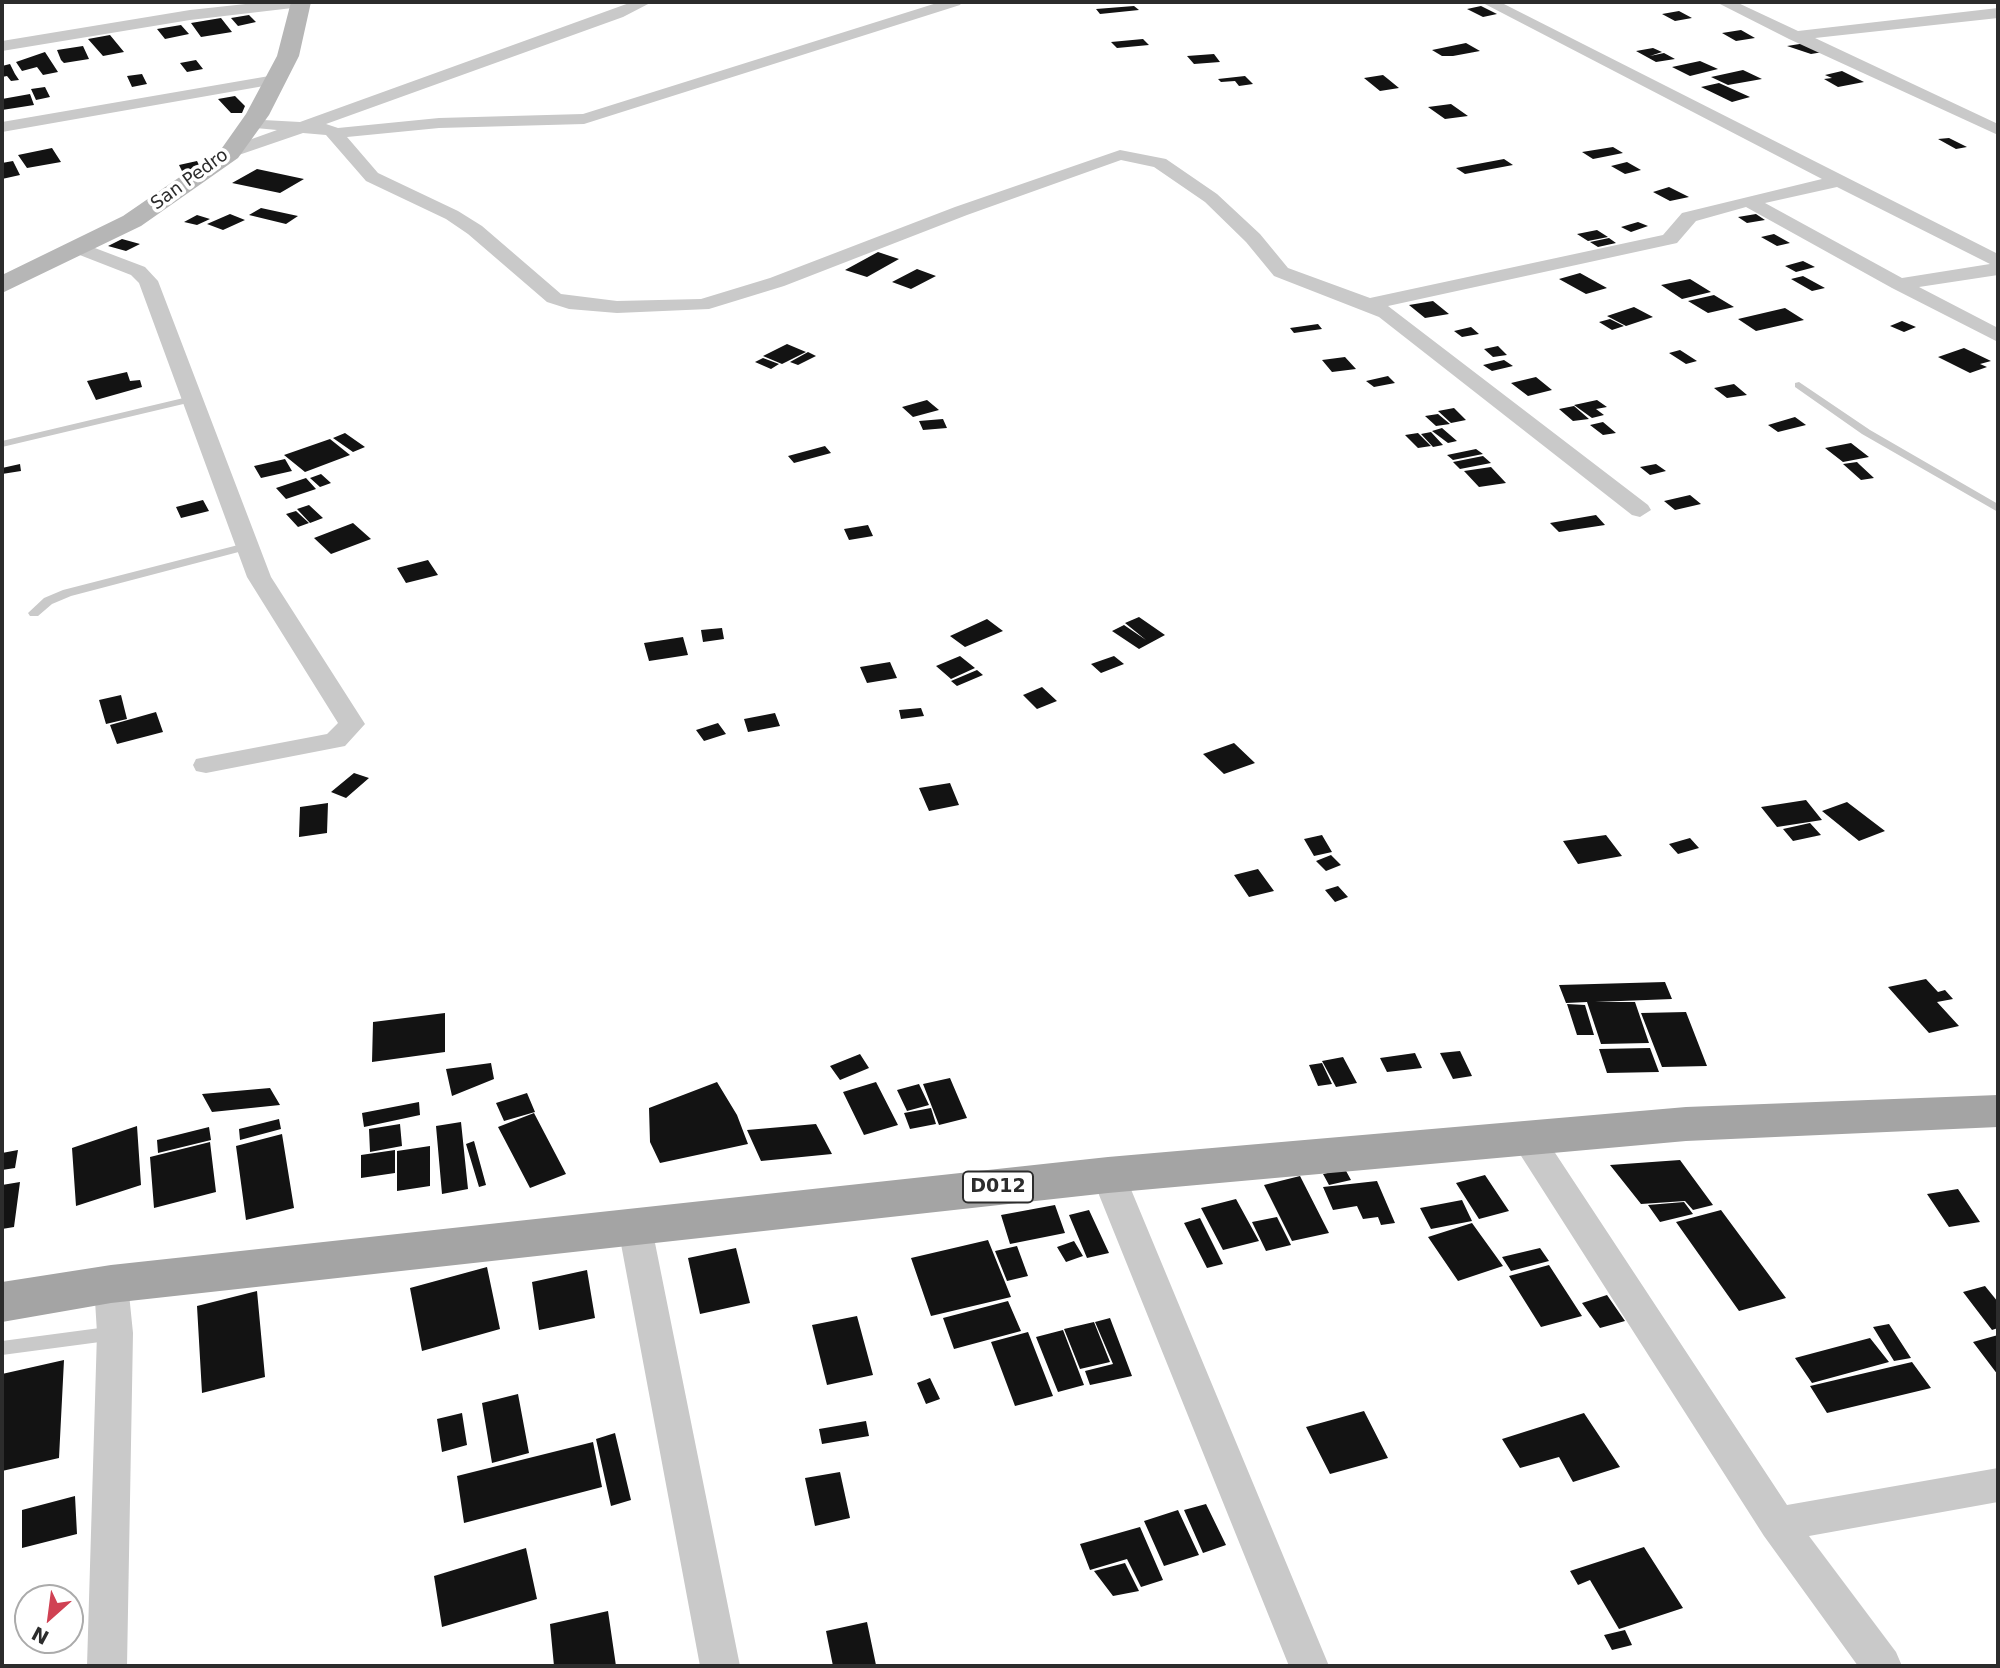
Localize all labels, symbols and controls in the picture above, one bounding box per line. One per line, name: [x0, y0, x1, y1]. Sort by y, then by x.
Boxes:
street label: San Pedro: [147, 145, 233, 215]
road number: D012: [963, 1172, 1033, 1203]
north arrow: [14, 1584, 84, 1654]
text: N: [28, 1622, 52, 1649]

